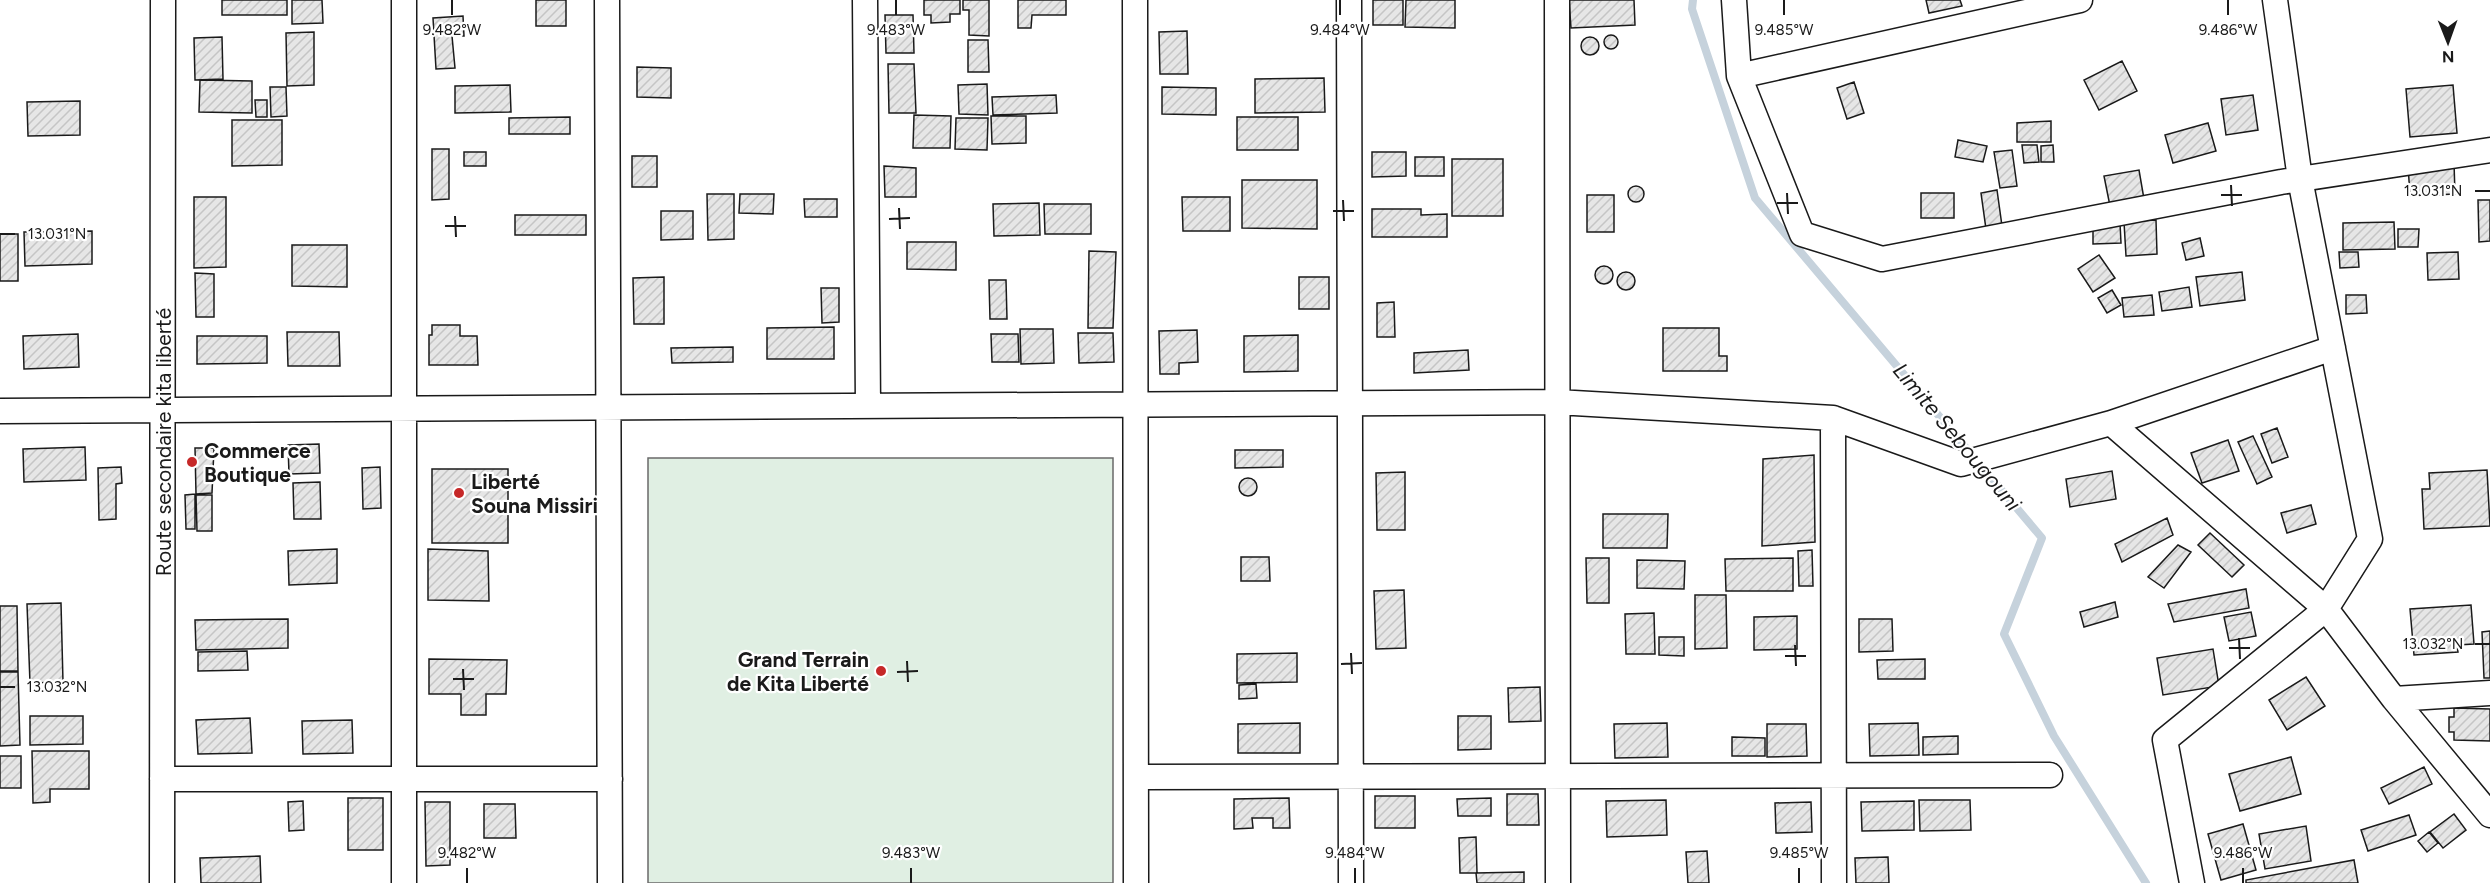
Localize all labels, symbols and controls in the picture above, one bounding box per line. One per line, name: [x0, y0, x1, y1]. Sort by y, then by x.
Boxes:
north arrow: [2418, 12, 2478, 72]
text: 9.482°W: [423, 21, 482, 39]
text: 9.483°W: [867, 21, 926, 39]
text: 9.484°W: [1310, 21, 1370, 39]
text: 9.485°W: [1755, 21, 1814, 39]
text: 9.486°W: [2199, 21, 2258, 39]
text: N: [2442, 47, 2455, 66]
text: 13.031°N: [2404, 182, 2462, 200]
text: 13.031°N: [28, 225, 86, 243]
street label: Route secondaire kita liberté: [151, 308, 176, 576]
water label: Limite Sebougouni: [1887, 357, 2027, 517]
place label: Commerce Boutique: [204, 438, 311, 487]
marker: Commerce Boutique: [185, 455, 199, 469]
place label: Liberté Souna Missiri: [471, 469, 598, 518]
marker: Liberté Souna Missiri: [452, 486, 466, 500]
text: 13.032°N: [2403, 635, 2463, 653]
place label: Grand Terrain de Kita Liberté: [727, 647, 869, 696]
marker: Grand Terrain de Kita Liberté: [874, 664, 888, 678]
text: 13.032°N: [27, 678, 87, 696]
text: 9.482°W: [438, 844, 497, 862]
text: 9.483°W: [882, 844, 941, 862]
text: 9.484°W: [1325, 844, 1385, 862]
text: 9.485°W: [1770, 844, 1829, 862]
text: 9.486°W: [2214, 844, 2273, 862]

